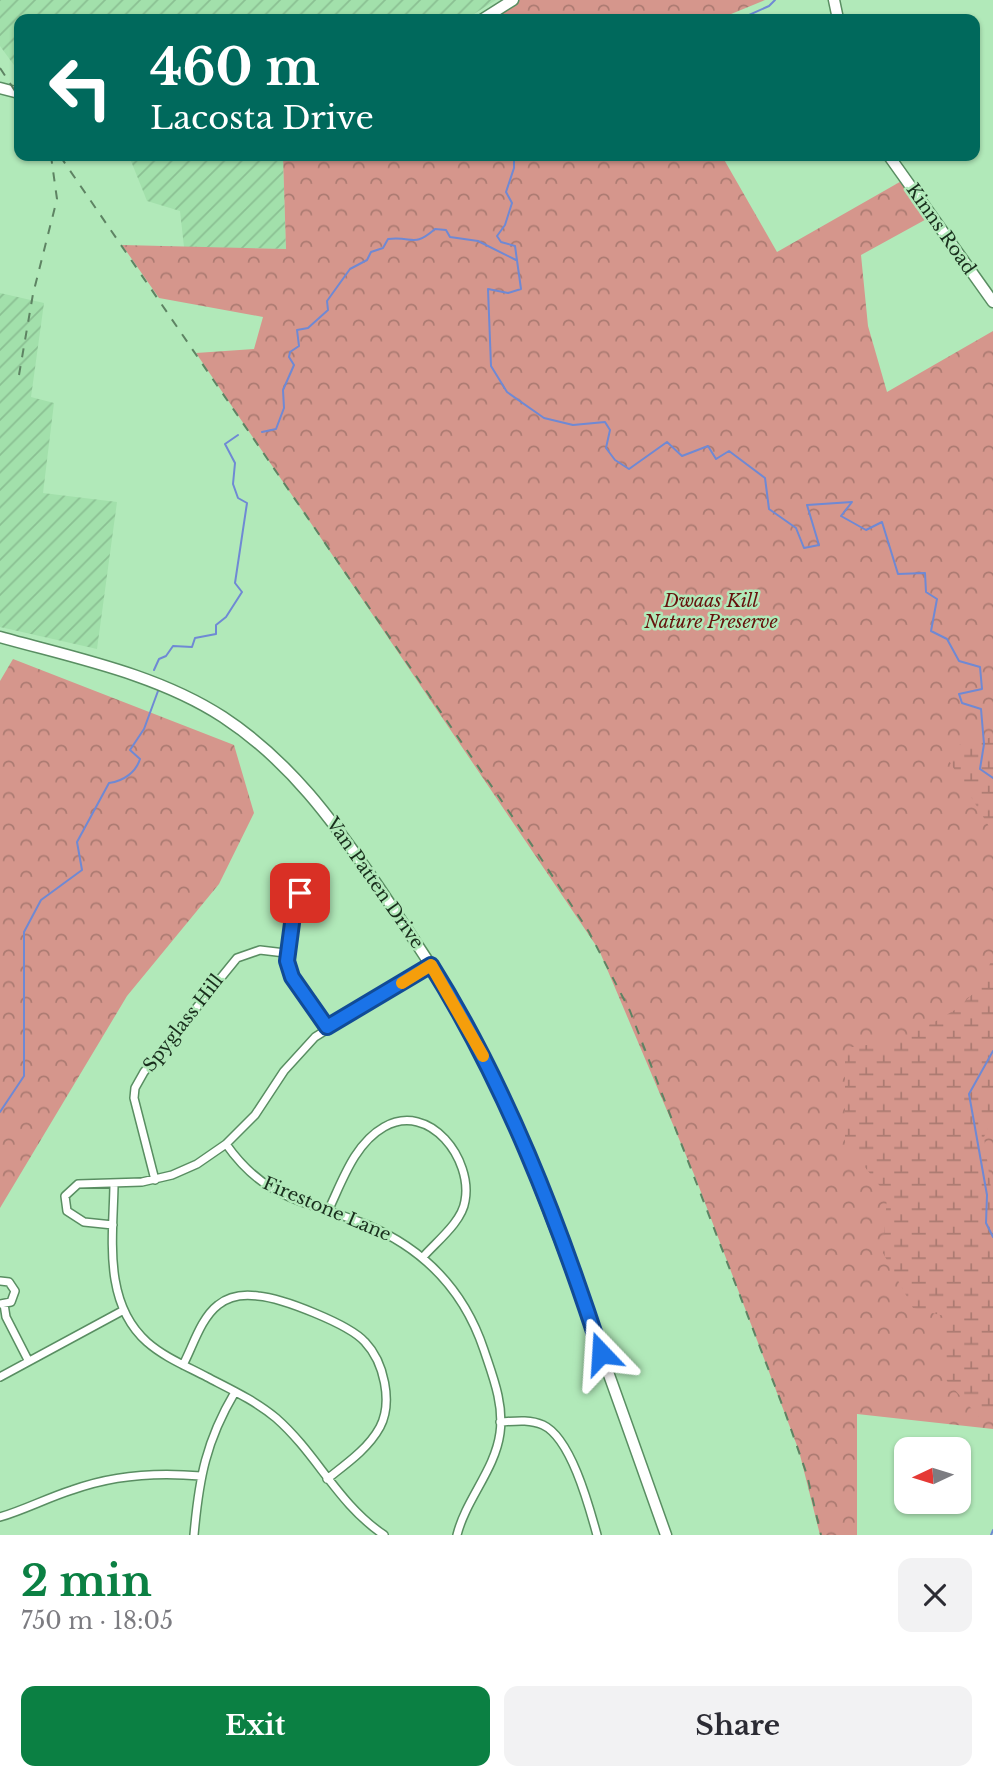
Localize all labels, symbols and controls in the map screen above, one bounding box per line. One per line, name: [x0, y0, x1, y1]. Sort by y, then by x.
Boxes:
text: 460 m: [150, 37, 320, 98]
icon: left: [35, 42, 126, 133]
text: Lacosta Drive: [150, 98, 374, 138]
street label: Kinns Road: [902, 179, 980, 279]
park label: Dwaas Kill Nature Preserve: [643, 590, 778, 633]
street label: Van Patten Drive: [321, 812, 428, 953]
pin: [270, 863, 330, 923]
icon: arrive: [281, 874, 319, 912]
street label: Spyglass Hill: [138, 970, 228, 1076]
street label: Firestone Lane: [260, 1172, 394, 1246]
position arrow: [564, 1316, 638, 1390]
north arrow: [894, 1437, 971, 1514]
map controls: [894, 1437, 971, 1514]
text: 2 min: [21, 1555, 152, 1607]
button: close: [898, 1558, 972, 1632]
text: 750 m · 18:05: [21, 1607, 173, 1635]
button: Exit: [21, 1686, 490, 1766]
button: Share: [504, 1686, 972, 1766]

